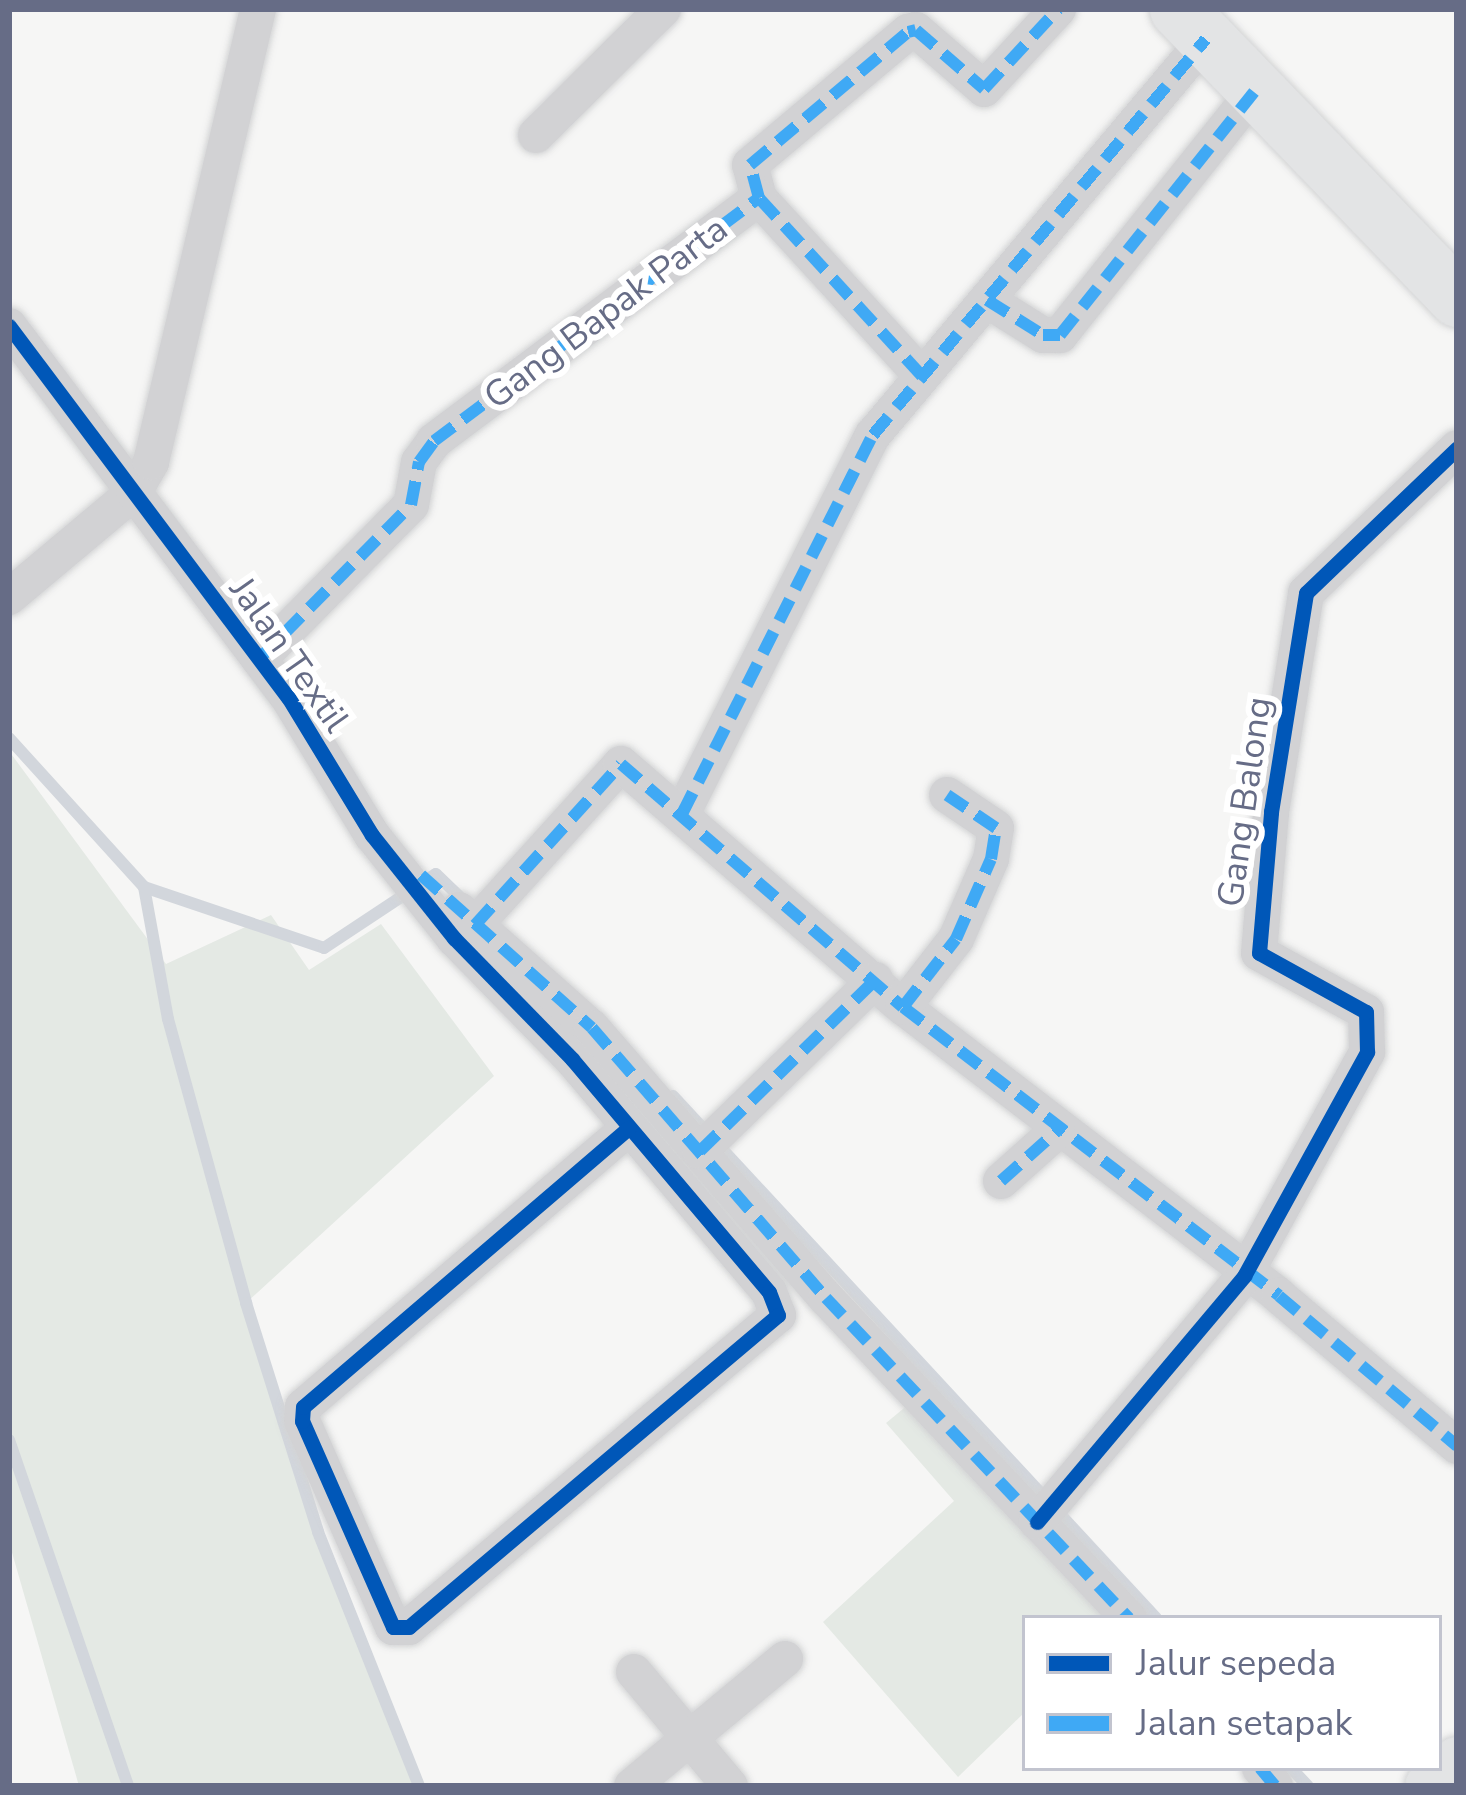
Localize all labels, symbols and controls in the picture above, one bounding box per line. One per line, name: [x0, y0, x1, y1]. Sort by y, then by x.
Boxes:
street label: Gang Bapak Parta: [476, 208, 736, 418]
street label: Jalan Textil: [220, 569, 358, 741]
street label: Gang Balong: [1209, 694, 1281, 910]
legend: [1022, 1615, 1442, 1771]
text: Jalur sepeda: [1136, 1639, 1336, 1688]
text: Jalan setapak: [1136, 1699, 1352, 1748]

